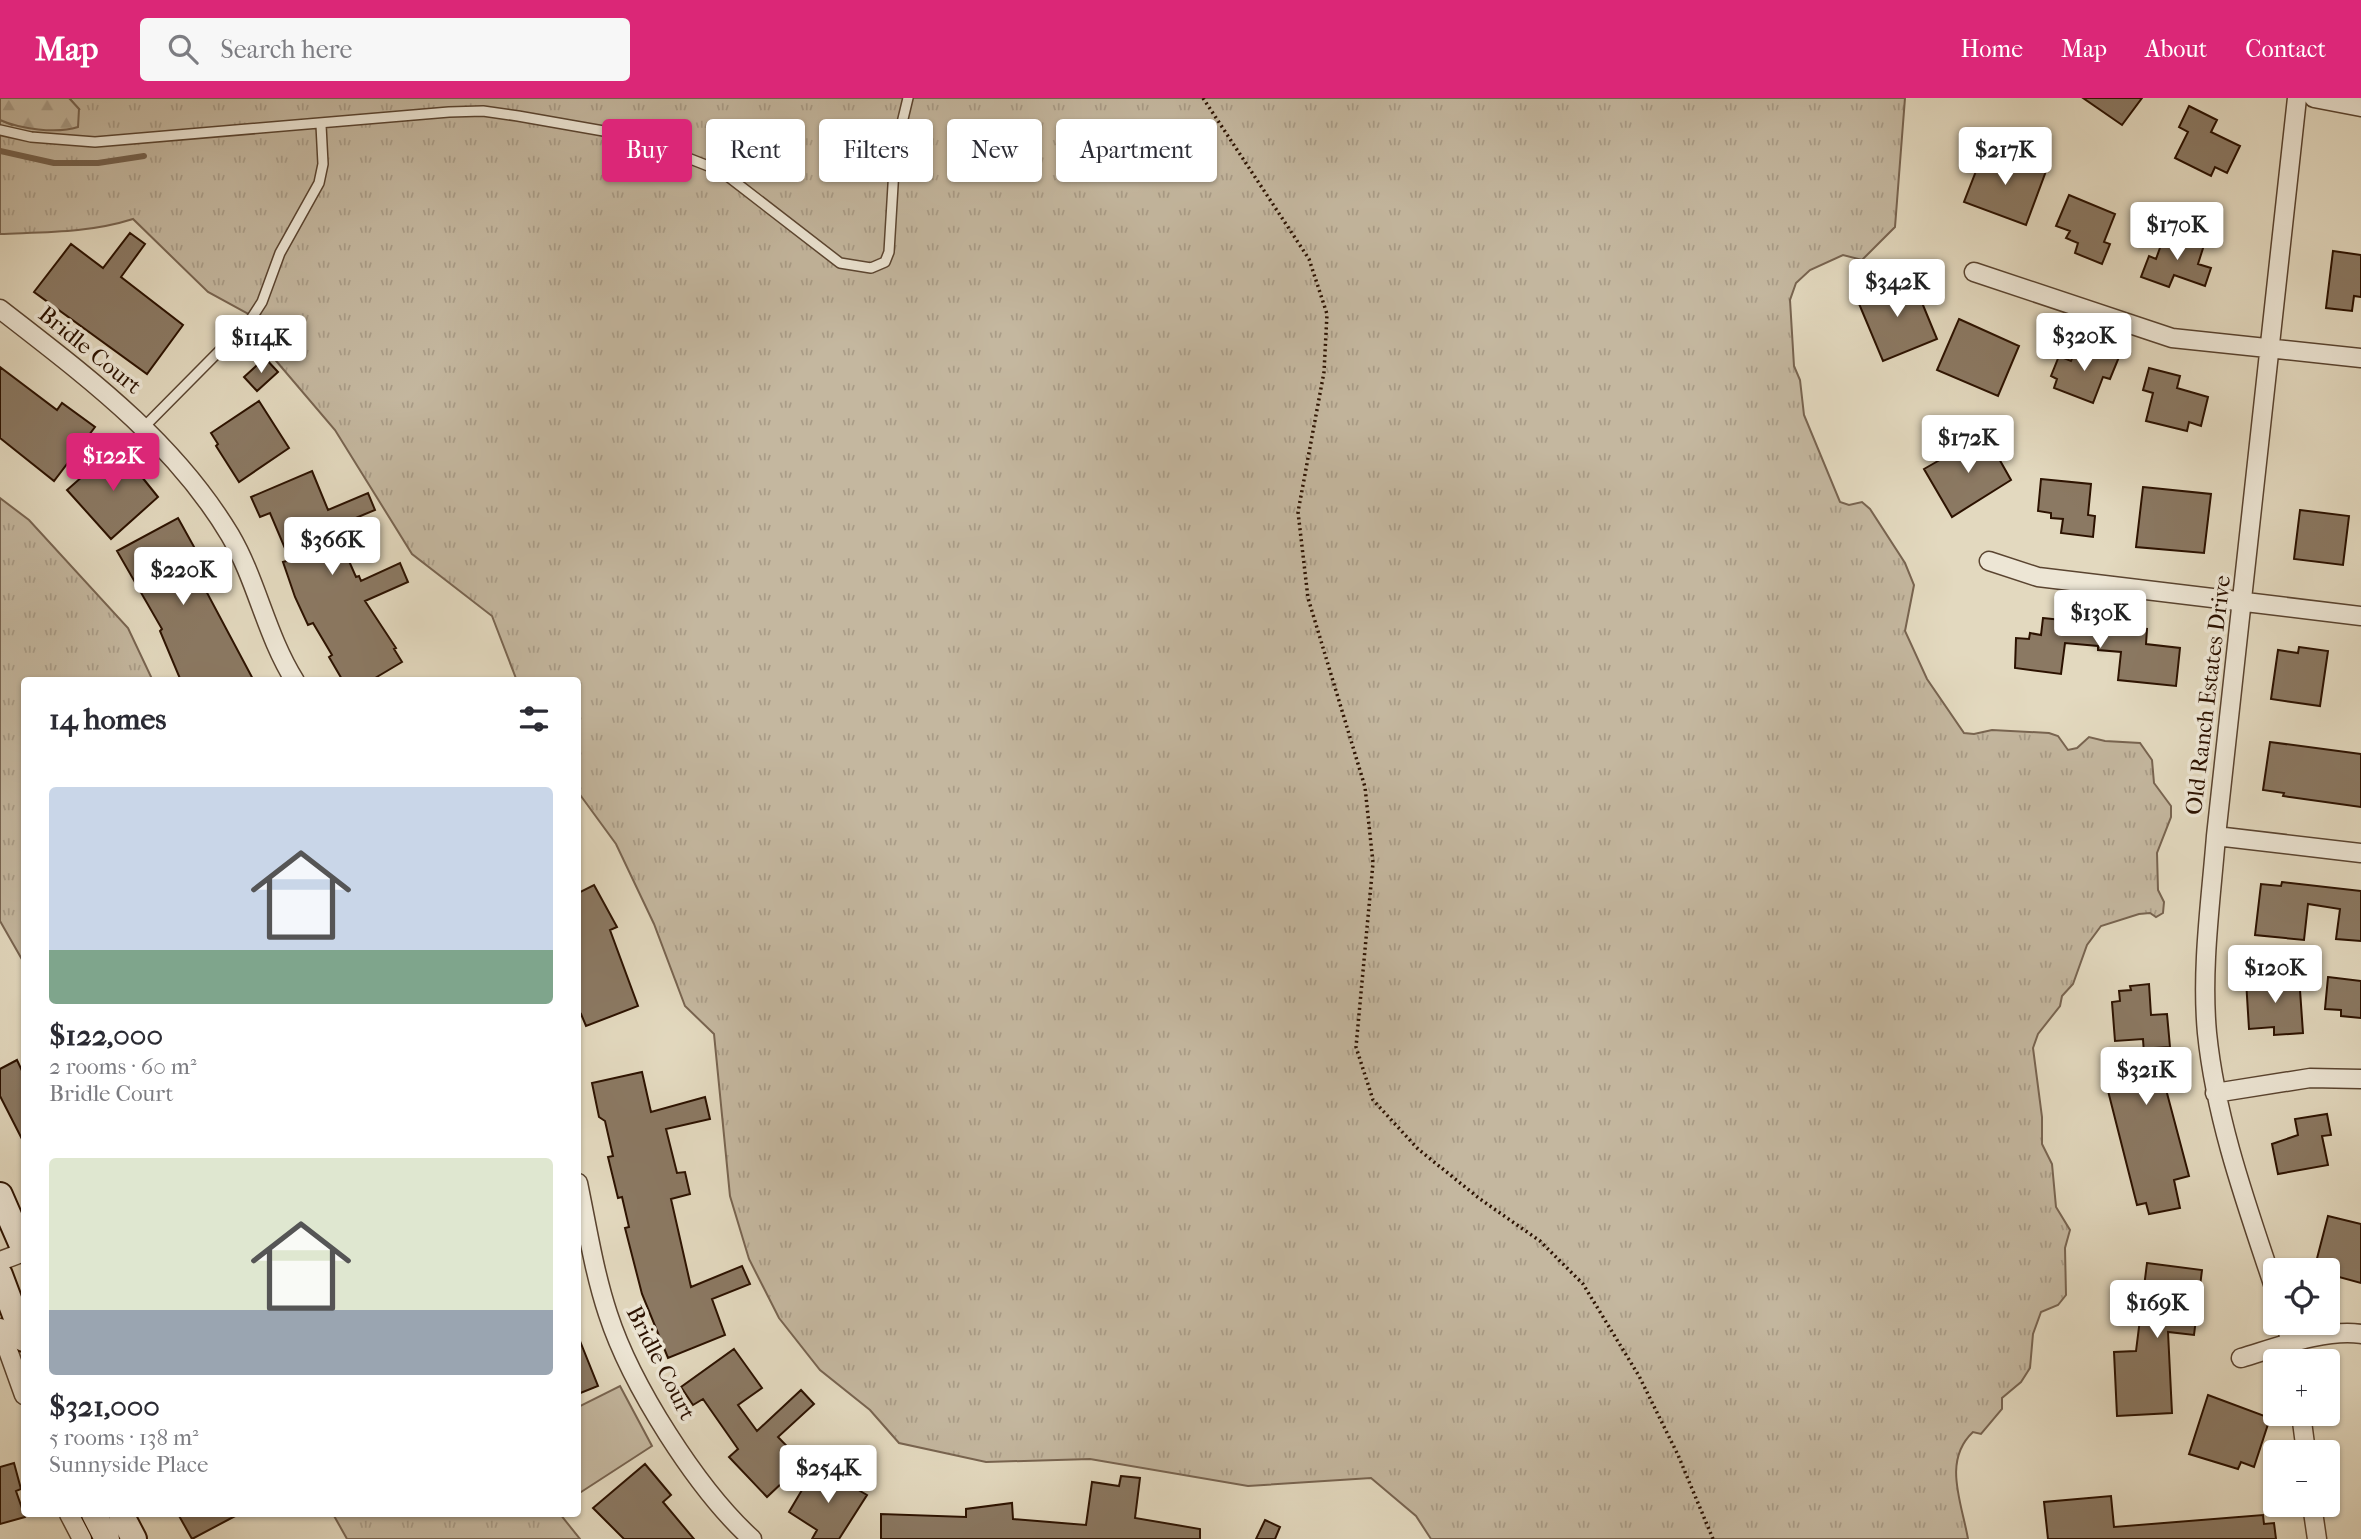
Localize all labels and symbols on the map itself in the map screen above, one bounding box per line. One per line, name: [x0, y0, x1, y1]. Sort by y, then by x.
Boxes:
pin: $217K: [1956, 127, 2054, 187]
pin: $170K: [2128, 202, 2226, 262]
pin: $342K: [1848, 260, 1946, 319]
street label: Bridle Court: [33, 300, 147, 400]
pin: $320K: [2035, 314, 2133, 373]
pin: $114K: [212, 316, 310, 375]
pin: $172K: [1919, 416, 2017, 475]
pin: $122K: [64, 434, 162, 493]
pin: $366K: [283, 518, 381, 577]
pin: $220K: [134, 547, 232, 607]
street label: Old Ranch Estates Drive: [2180, 574, 2236, 816]
pin: $130K: [2051, 590, 2149, 650]
pin: $120K: [2226, 946, 2324, 1005]
pin: $321K: [2097, 1048, 2195, 1107]
pin: $169K: [2108, 1280, 2206, 1340]
street label: Bridle Court: [621, 1301, 701, 1425]
pin: $254K: [779, 1446, 877, 1505]

